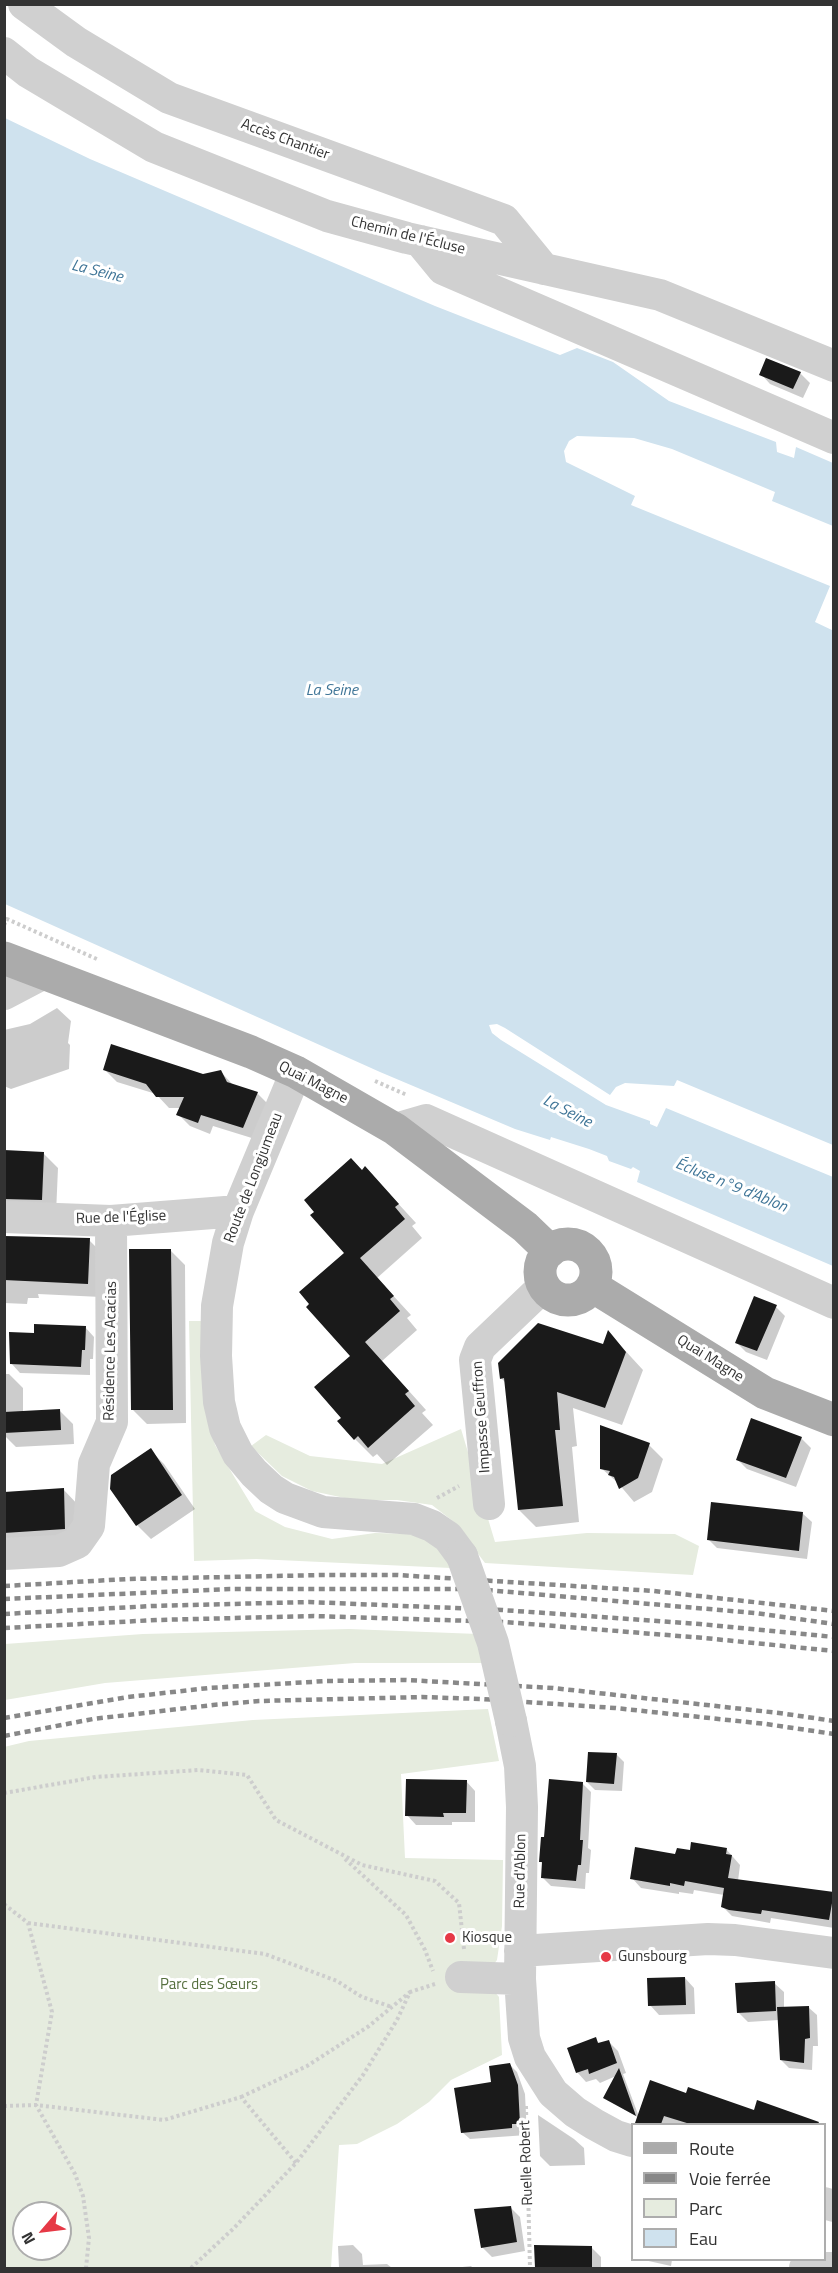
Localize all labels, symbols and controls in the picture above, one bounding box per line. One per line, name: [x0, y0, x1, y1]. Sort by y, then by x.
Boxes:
street label: Accès Chantier: [238, 116, 332, 164]
street label: Chemin de l'Écluse: [349, 213, 467, 259]
water label: La Seine: [69, 256, 125, 288]
water label: La Seine: [306, 681, 358, 701]
street label: Quai Magne: [275, 1058, 351, 1108]
water label: La Seine: [539, 1092, 595, 1132]
street label: Route de Longjumeau: [221, 1110, 287, 1246]
water label: Écluse n°9 d'Ablon: [672, 1155, 790, 1217]
street label: Rue de l'Église: [75, 1207, 167, 1229]
street label: Résidence Les Acacias: [101, 1281, 121, 1421]
street label: Quai Magne: [673, 1331, 747, 1387]
street label: Impasse Geuffron: [469, 1360, 495, 1474]
street label: Rue d'Ablon: [511, 1833, 531, 1909]
place label: Kiosque: [462, 1929, 512, 1947]
marker: Kiosque: [443, 1931, 457, 1945]
place label: Gunsbourg: [618, 1948, 687, 1966]
marker: Gunsbourg: [599, 1950, 613, 1964]
park label: Parc des Sœurs: [160, 1976, 258, 1994]
street label: Ruelle Robert: [517, 2120, 537, 2206]
legend: [631, 2123, 826, 2261]
text: Route: [689, 2135, 734, 2162]
text: Voie ferrée: [689, 2165, 771, 2192]
text: Parc: [689, 2195, 723, 2222]
north arrow: [12, 2201, 72, 2261]
text: Eau: [689, 2225, 718, 2252]
text: N: [15, 2228, 41, 2249]

